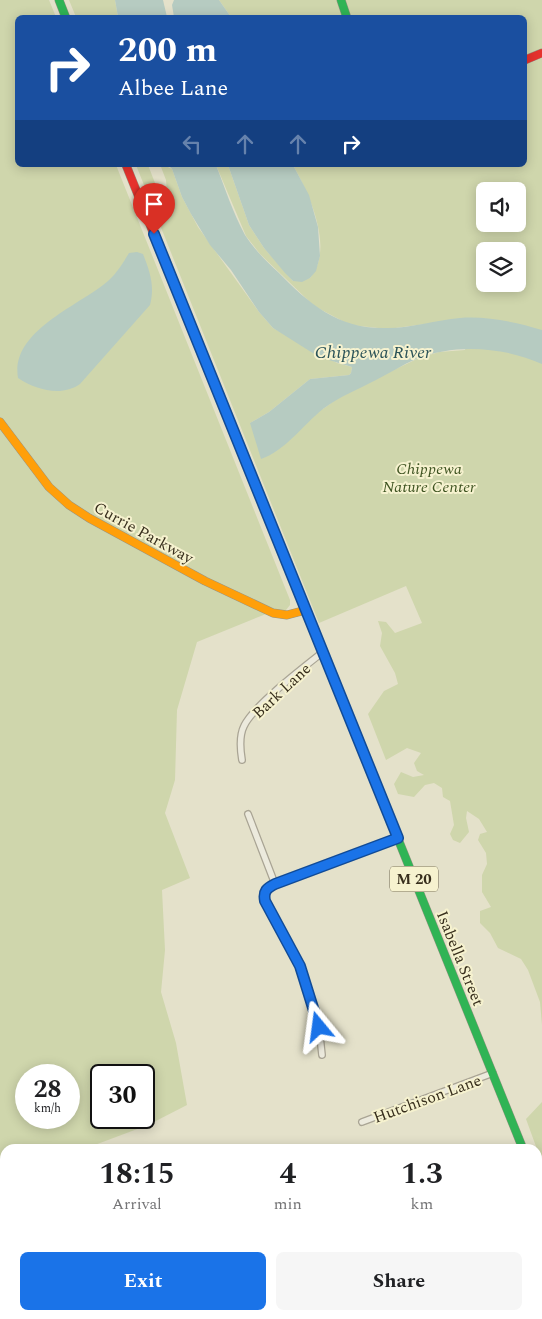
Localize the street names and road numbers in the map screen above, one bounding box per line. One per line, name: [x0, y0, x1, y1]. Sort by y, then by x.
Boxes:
street label: Currie Parkway: [89, 496, 199, 571]
street label: Bark Lane: [247, 657, 316, 724]
road number: M 20: [390, 866, 438, 892]
street label: Isabella Street: [430, 907, 490, 1010]
street label: Hutchison Lane: [370, 1068, 485, 1130]

